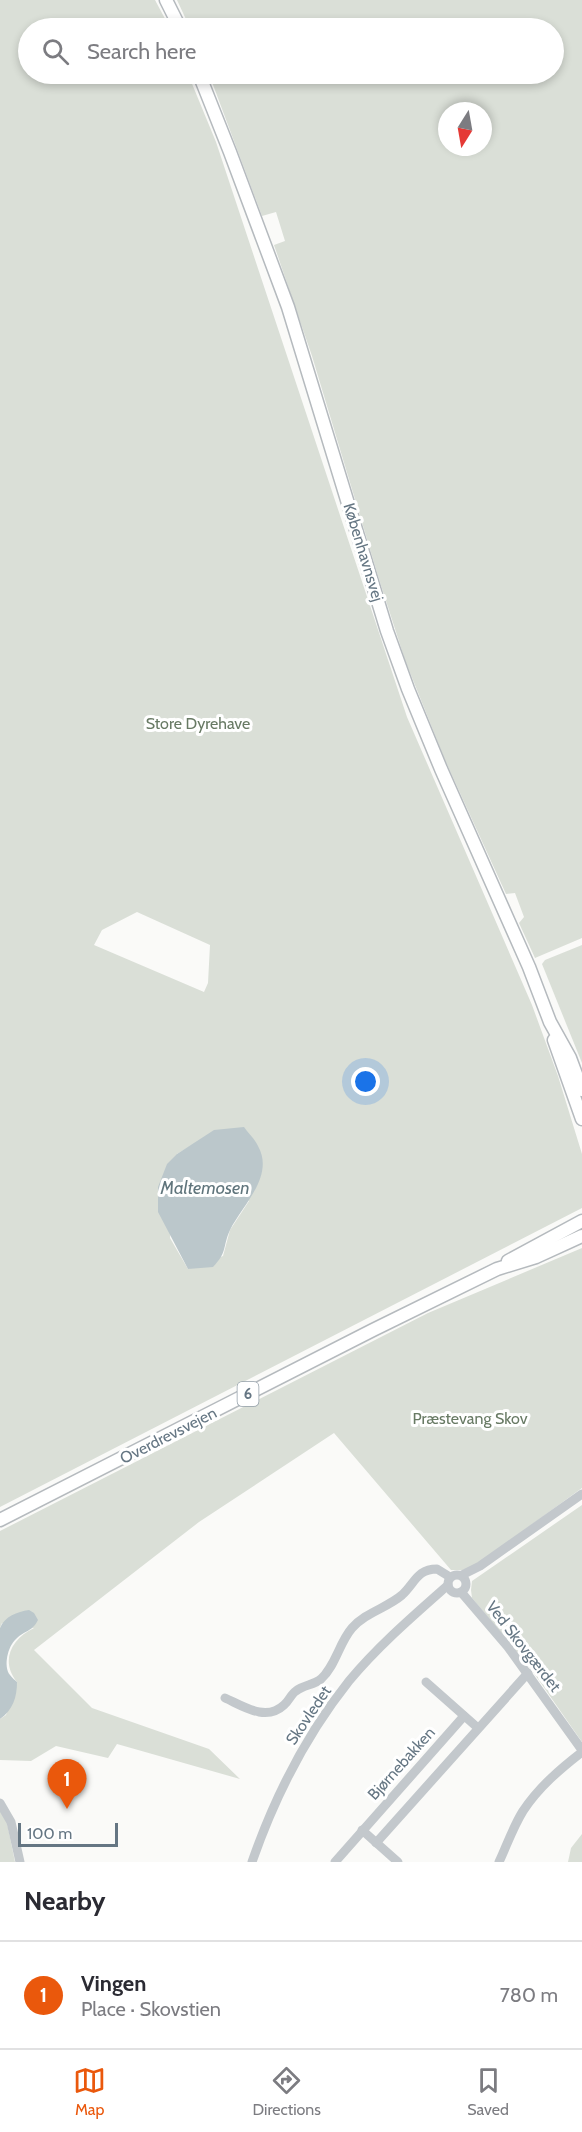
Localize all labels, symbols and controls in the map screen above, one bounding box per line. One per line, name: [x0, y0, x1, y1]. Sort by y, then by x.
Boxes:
search box: [18, 18, 564, 84]
icon: search: [39, 35, 72, 68]
text: Search here: [87, 38, 196, 65]
north arrow: [438, 102, 492, 156]
street label: Københavnsvej: [340, 501, 388, 604]
park label: Store Dyrehave: [146, 714, 250, 733]
your location: [351, 1067, 380, 1096]
water label: Maltemosen: [159, 1177, 250, 1199]
road number: 6: [238, 1382, 258, 1406]
street label: Overdrevsvejen: [117, 1403, 220, 1468]
park label: Præstevang Skov: [412, 1409, 528, 1428]
street label: Ved Skovgærdet: [482, 1597, 565, 1696]
street label: Skovledet: [282, 1682, 335, 1748]
street label: Bjørnebakken: [364, 1723, 439, 1804]
pin: 1: [48, 1760, 86, 1809]
scale bar: [18, 1820, 118, 1848]
text: 100 m: [27, 1824, 72, 1843]
text: Nearby: [24, 1885, 105, 1917]
text: Vingen: [81, 1970, 146, 1997]
text: 1: [40, 1983, 47, 2007]
text: 780 m: [500, 1983, 558, 2007]
text: Place · Skovstien: [81, 1997, 221, 2021]
tab: Map: [73, 2064, 106, 2119]
tab: Directions: [253, 2064, 321, 2119]
tab: Saved: [467, 2064, 509, 2119]

